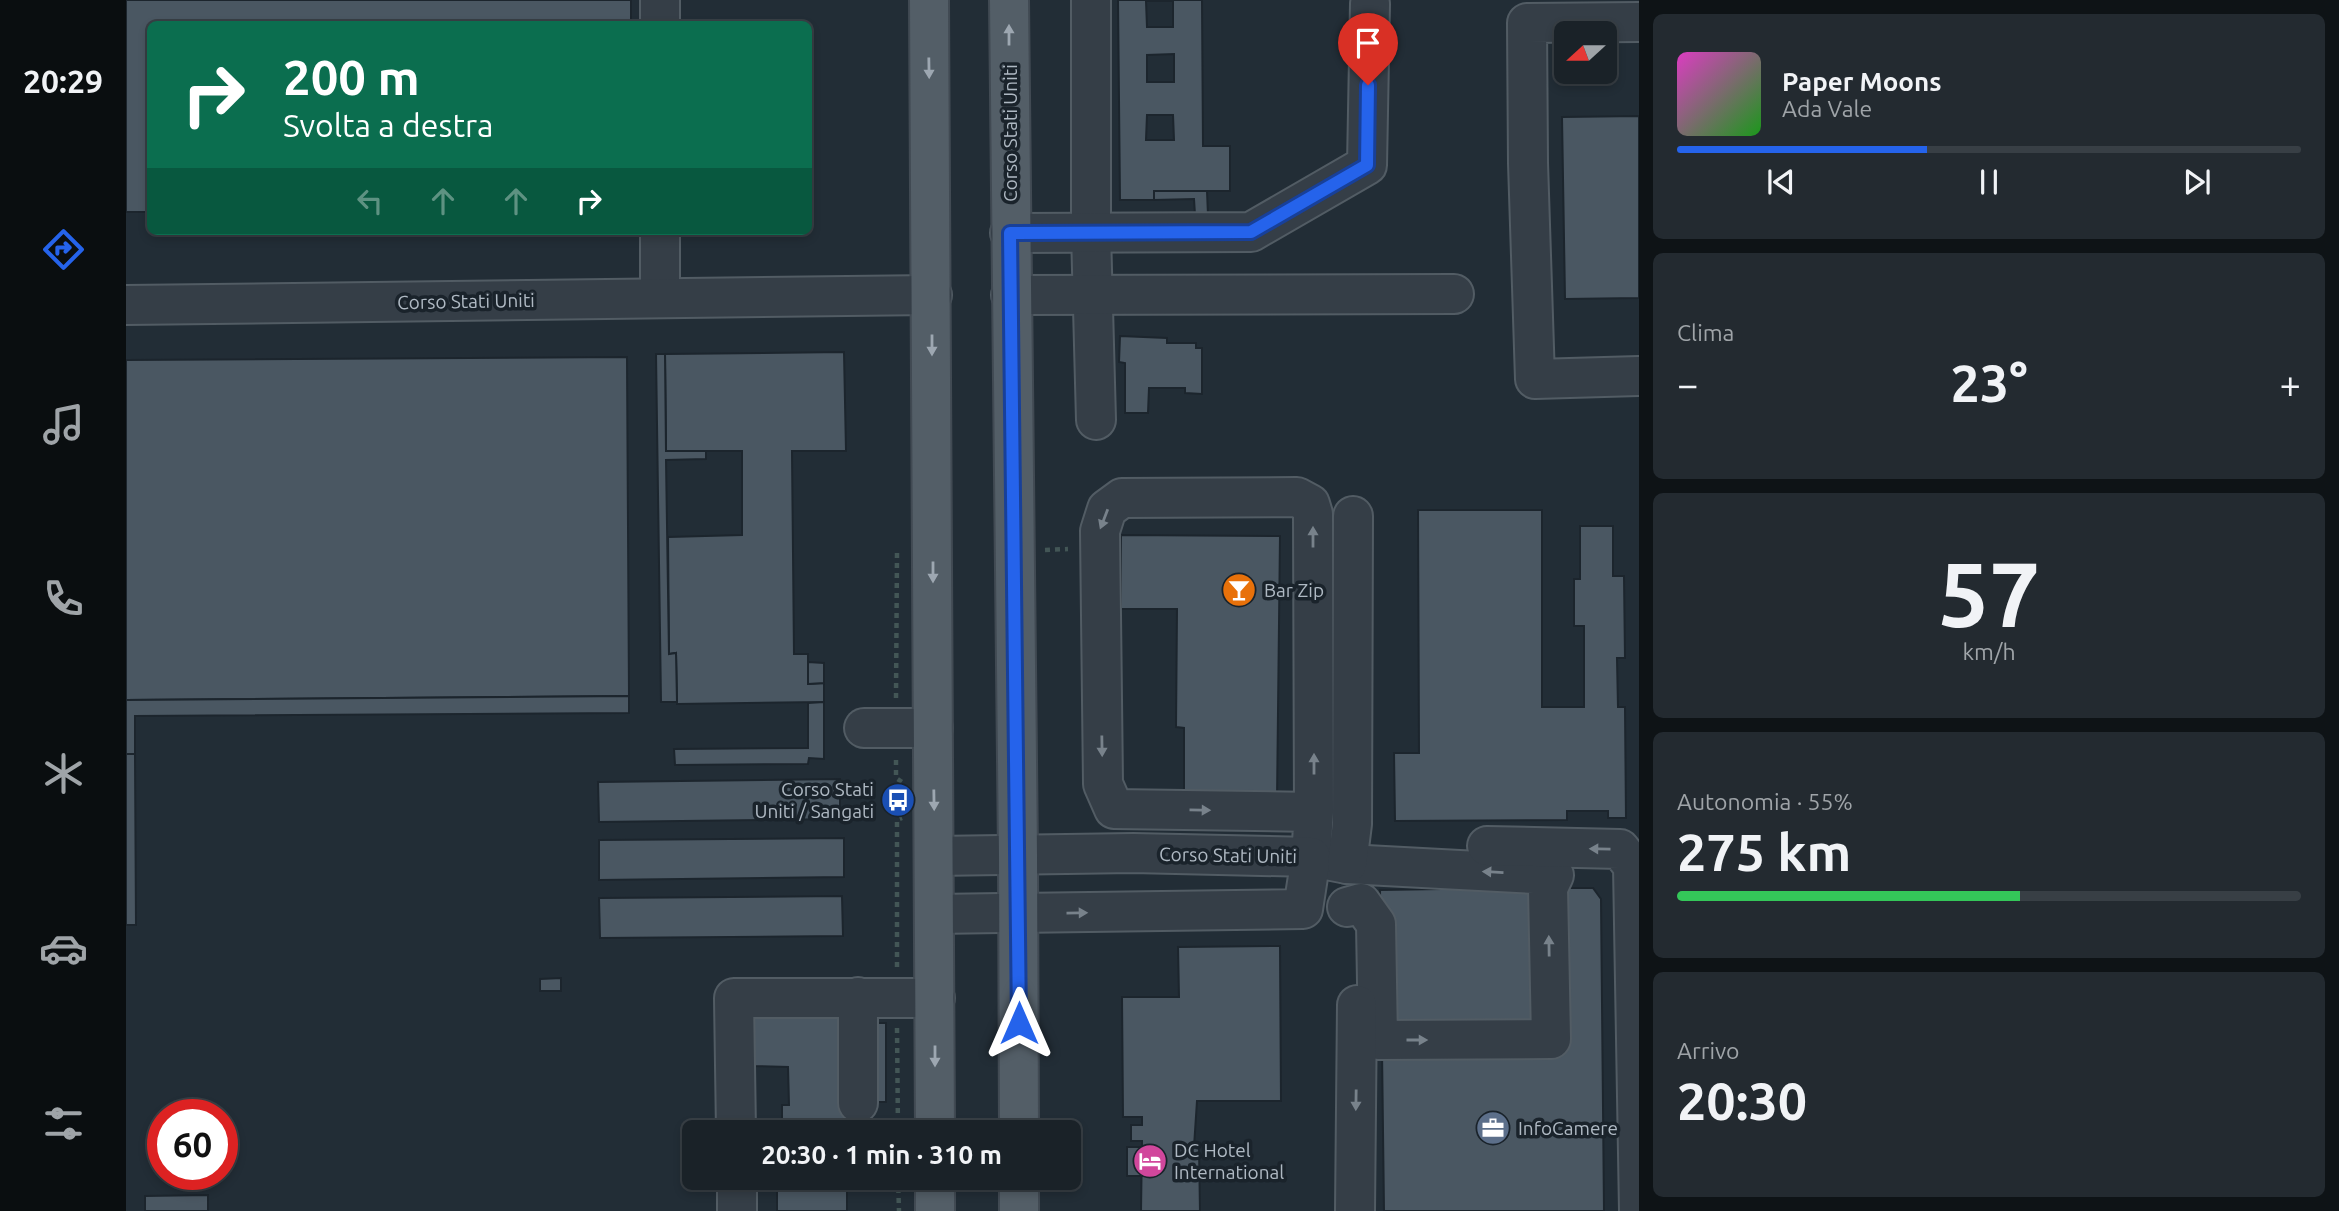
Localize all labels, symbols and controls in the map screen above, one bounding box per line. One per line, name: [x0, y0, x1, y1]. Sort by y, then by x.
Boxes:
pin: [1338, 13, 1398, 85]
north arrow: [1554, 21, 1617, 84]
map controls: [1554, 21, 1617, 84]
one-way arrow: [1003, 24, 1015, 46]
icon: arrive: [1349, 24, 1387, 62]
icon: right: [168, 49, 259, 140]
text: 200 m: [283, 49, 420, 104]
one-way arrow: [924, 57, 935, 79]
text: 20:29: [23, 63, 103, 99]
street label: Corso Stati Uniti: [999, 64, 1021, 202]
text: Paper Moons: [1782, 67, 1941, 96]
text: Ada Vale: [1782, 96, 1872, 121]
text: Svolta a destra: [283, 107, 494, 143]
icon: previous: [1762, 163, 1800, 201]
icon: pause: [1970, 163, 2008, 201]
icon: next: [2178, 163, 2216, 201]
icon: left: [351, 182, 389, 220]
icon: ahead: [424, 182, 462, 220]
icon: ahead: [497, 182, 535, 220]
icon: right: [570, 182, 608, 220]
icon: directions: [39, 225, 88, 274]
street label: Corso Stati Uniti: [397, 289, 535, 313]
text: Clima: [1677, 320, 1734, 345]
one-way arrow: [926, 334, 938, 356]
text: 23°: [1950, 354, 2028, 412]
text: −: [1677, 363, 1698, 405]
text: +: [2280, 363, 2301, 405]
icon: music: [39, 400, 88, 449]
one-way arrow: [1099, 509, 1110, 530]
one-way arrow: [1307, 526, 1319, 548]
text: 57: [1938, 542, 2040, 644]
one-way arrow: [927, 561, 939, 583]
bar icon: Bar Zip: [1220, 571, 1258, 609]
icon: phone: [39, 574, 88, 623]
place label: Bar Zip: [1264, 579, 1324, 601]
text: km/h: [1962, 639, 2016, 664]
one-way arrow: [1096, 735, 1108, 757]
icon: climate: [39, 749, 88, 798]
one-way arrow: [1308, 753, 1320, 775]
place label: Corso Stati Uniti / Sangati: [754, 778, 874, 822]
bus stop icon: Corso Stati Uniti / Sangati: [879, 781, 917, 819]
one-way arrow: [928, 789, 939, 811]
text: Autonomia · 55%: [1677, 789, 1853, 814]
one-way arrow: [1189, 805, 1211, 816]
text: 275 km: [1677, 823, 1851, 881]
street label: Corso Stati Uniti: [1159, 843, 1297, 867]
one-way arrow: [1589, 843, 1611, 854]
one-way arrow: [1482, 866, 1504, 877]
one-way arrow: [1066, 907, 1088, 919]
icon: car: [39, 924, 88, 973]
one-way arrow: [1544, 935, 1555, 957]
position arrow: [982, 986, 1056, 1060]
one-way arrow: [1406, 1034, 1428, 1046]
text: Arrivo: [1677, 1038, 1740, 1063]
one-way arrow: [929, 1045, 941, 1067]
text: 20:30: [1677, 1072, 1807, 1130]
one-way arrow: [1350, 1089, 1362, 1111]
icon: filters: [39, 1099, 88, 1148]
speed limit sign: 60: [147, 1099, 238, 1190]
office icon: InfoCamere: [1474, 1109, 1512, 1147]
place label: InfoCamere: [1518, 1117, 1618, 1139]
place label: DC Hotel International: [1174, 1139, 1284, 1183]
text: 20:30 · 1 min · 310 m: [761, 1140, 1002, 1169]
hotel icon: DC Hotel International: [1131, 1142, 1169, 1180]

